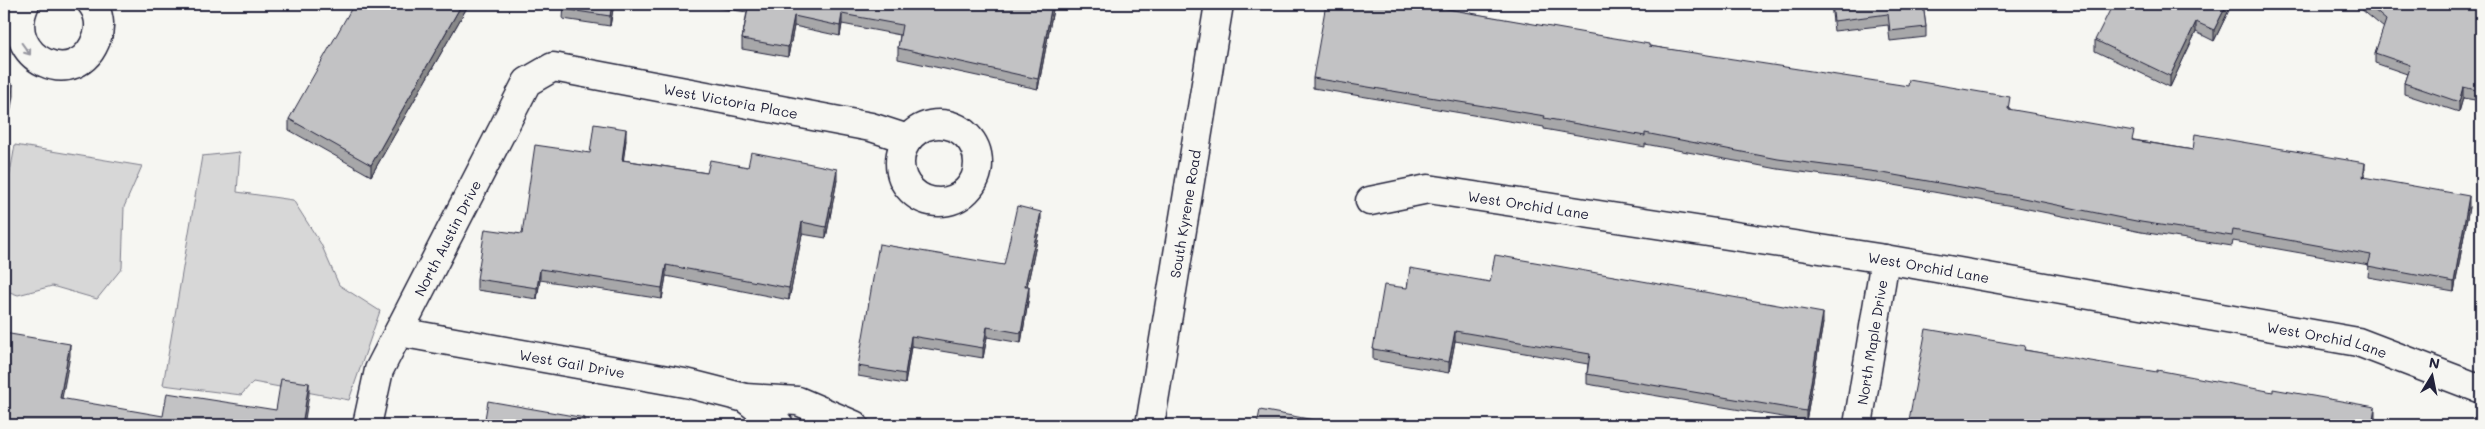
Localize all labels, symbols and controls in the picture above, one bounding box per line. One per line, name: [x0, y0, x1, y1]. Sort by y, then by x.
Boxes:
one-way arrow: [21, 42, 31, 56]
street label: West Victoria Place: [662, 79, 800, 123]
street label: South Kyrene Road: [1165, 148, 1205, 279]
street label: North Austin Drive: [409, 176, 485, 299]
street label: West Orchid Lane: [1466, 186, 1591, 223]
street label: West Orchid Lane: [1867, 247, 1991, 287]
street label: North Maple Drive: [1852, 278, 1891, 406]
street label: West Orchid Lane: [2266, 317, 2390, 362]
street label: West Gail Drive: [518, 344, 627, 382]
north arrow: [2408, 352, 2458, 402]
text: N: [2427, 352, 2441, 373]

